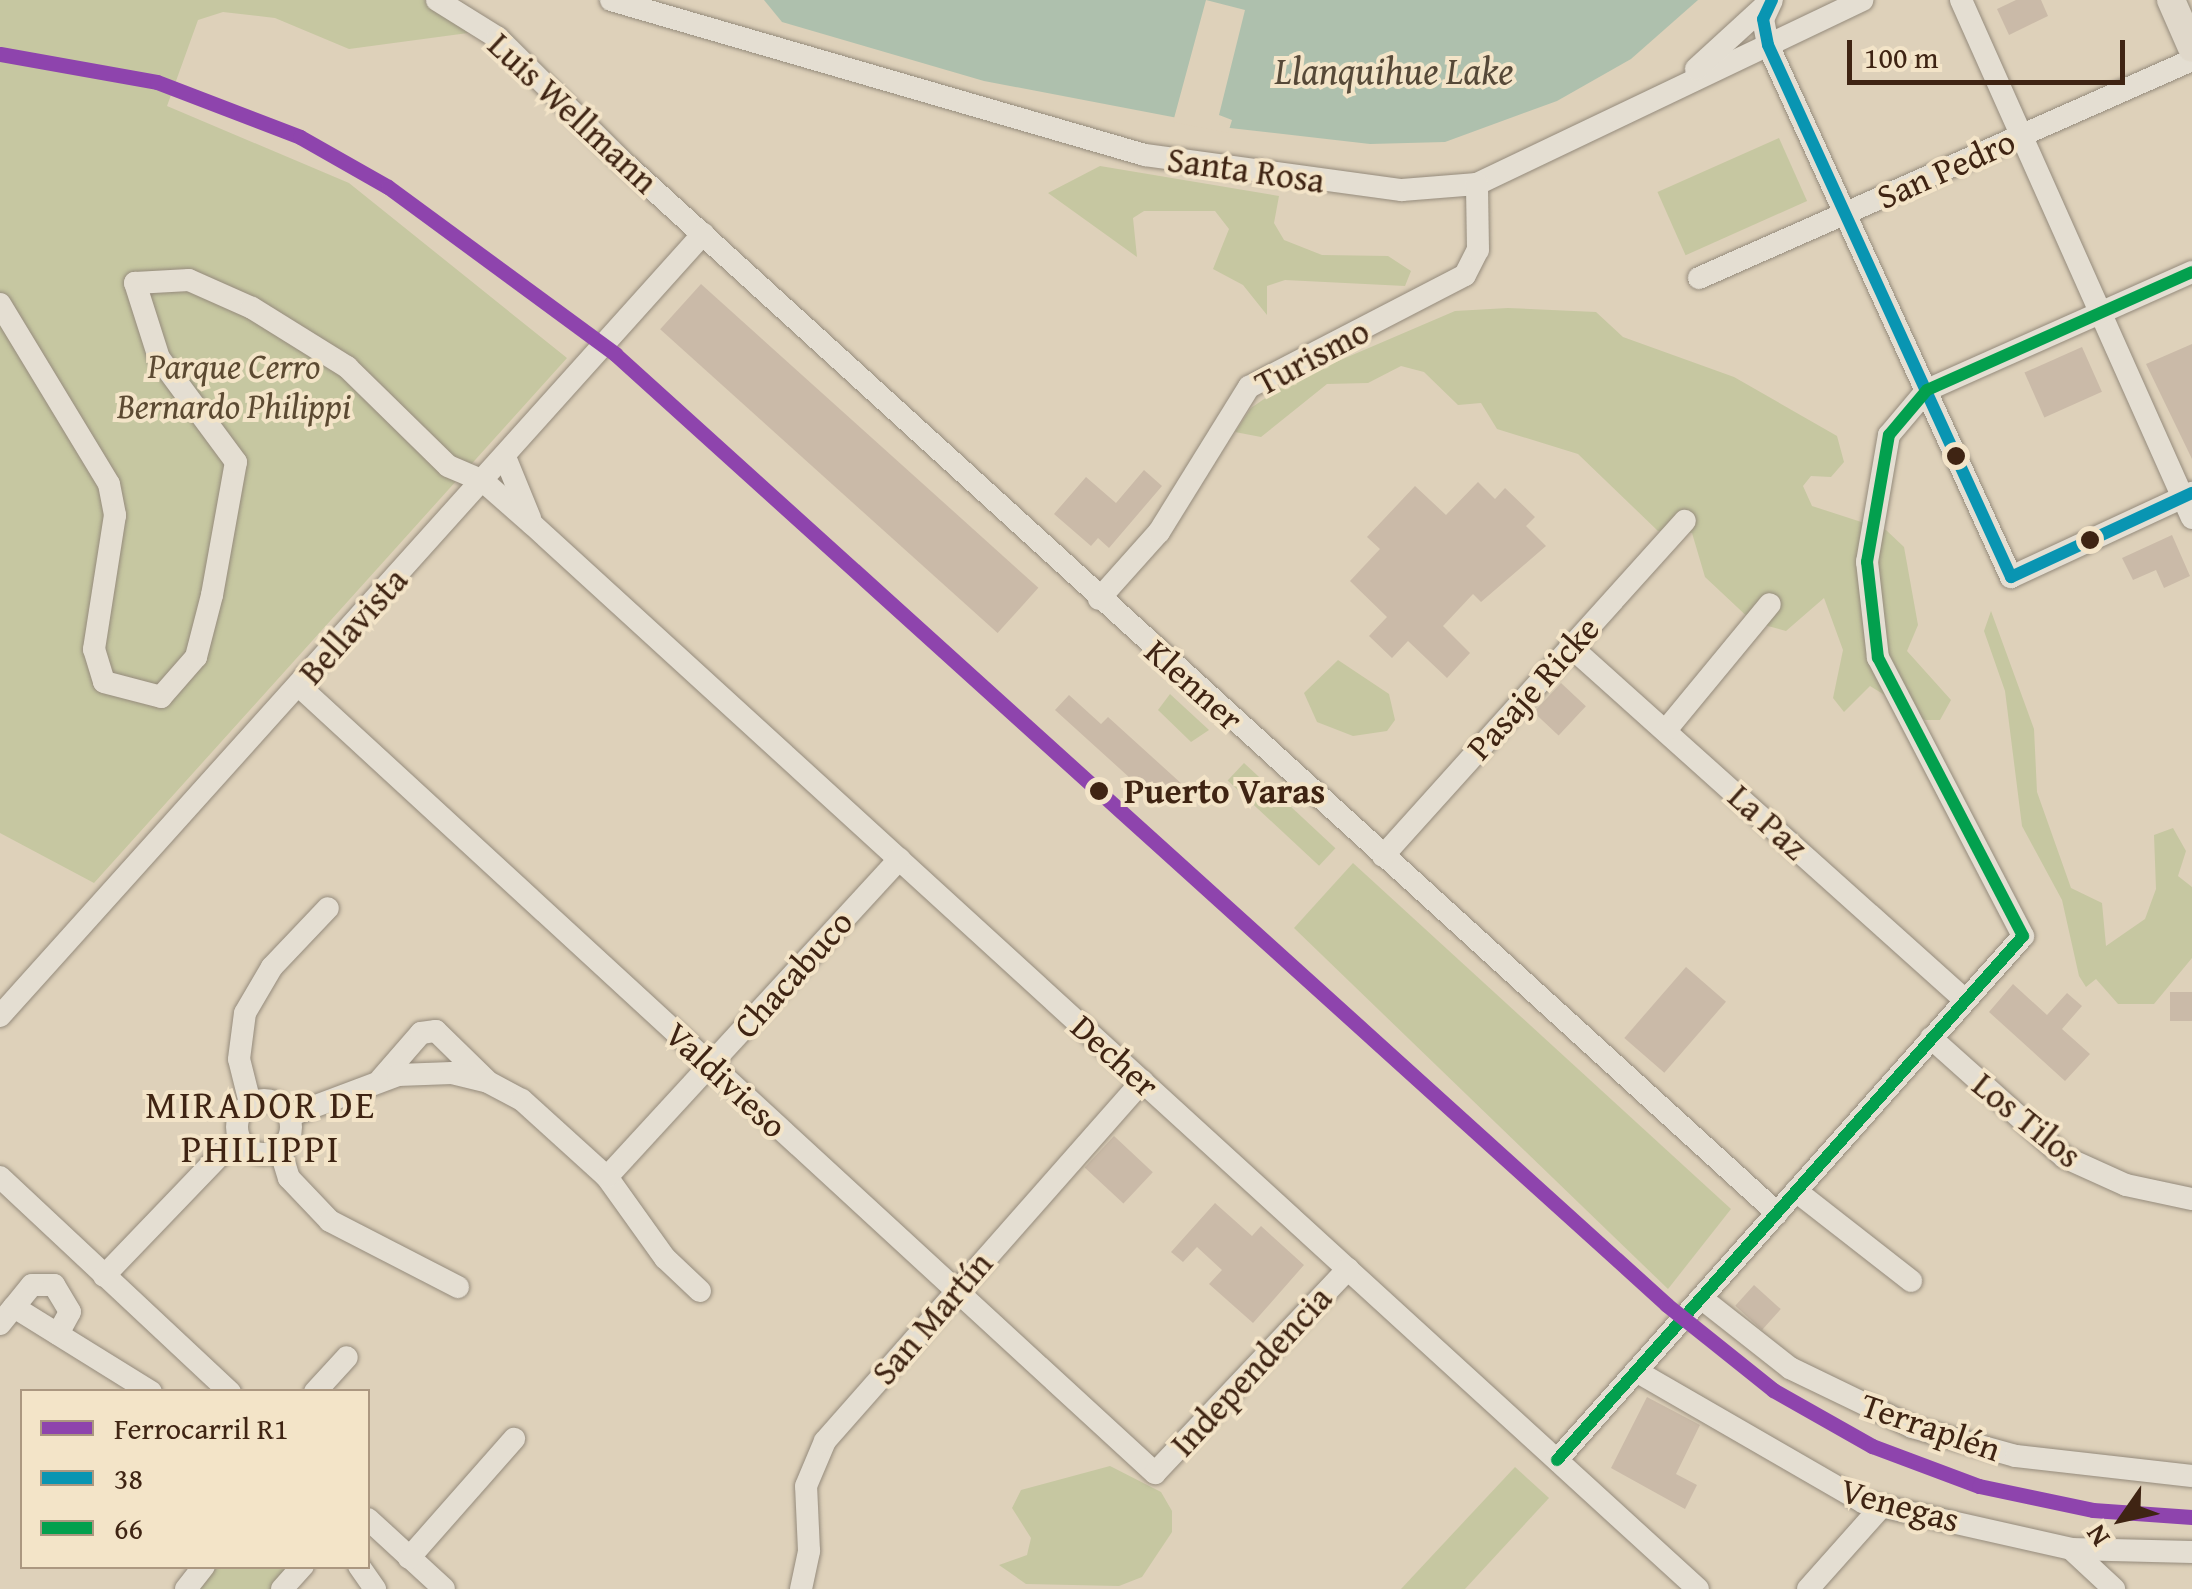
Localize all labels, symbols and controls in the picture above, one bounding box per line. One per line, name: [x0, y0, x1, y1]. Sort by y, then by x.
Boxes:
scale bar: [1852, 20, 2130, 82]
street label: Luis Wellmann: [480, 24, 666, 202]
text: 100 m: [1864, 35, 1938, 79]
water label: Llanquihue Lake: [1275, 48, 1513, 94]
street label: San Pedro: [1870, 120, 2022, 218]
street label: Santa Rosa: [1165, 138, 1327, 202]
street label: Turismo: [1248, 310, 1376, 404]
park label: Parque Cerro Bernardo Philippi: [117, 345, 351, 427]
unlabelled marker: [1946, 446, 1966, 466]
unlabelled marker: [2080, 530, 2100, 550]
street label: Bellavista: [290, 559, 416, 693]
street label: Pasaje Ricke: [1458, 608, 1608, 768]
street label: Klenner: [1136, 630, 1252, 740]
place label: Puerto Varas: [1124, 770, 1325, 812]
marker: Puerto Varas: [1083, 775, 1115, 807]
street label: La Paz: [1720, 776, 1816, 868]
street label: Chacabuco: [725, 901, 861, 1047]
street label: Decher: [1063, 1006, 1167, 1106]
street label: Valdivieso: [656, 1013, 796, 1147]
street label: Los Tilos: [1964, 1064, 2090, 1176]
district label: MIRADOR DE PHILIPPI: [145, 1082, 377, 1172]
street label: San Martín: [863, 1243, 1001, 1393]
street label: Independencia: [1162, 1277, 1340, 1465]
street label: Terraplén: [1856, 1384, 2006, 1470]
legend: [20, 1389, 370, 1569]
text: Ferrocarril R1: [114, 1406, 289, 1450]
text: 38: [114, 1456, 143, 1500]
street label: Venegas: [1836, 1469, 1964, 1541]
north arrow: [2072, 1469, 2172, 1569]
text: 66: [114, 1506, 143, 1550]
text: N: [2074, 1517, 2119, 1555]

